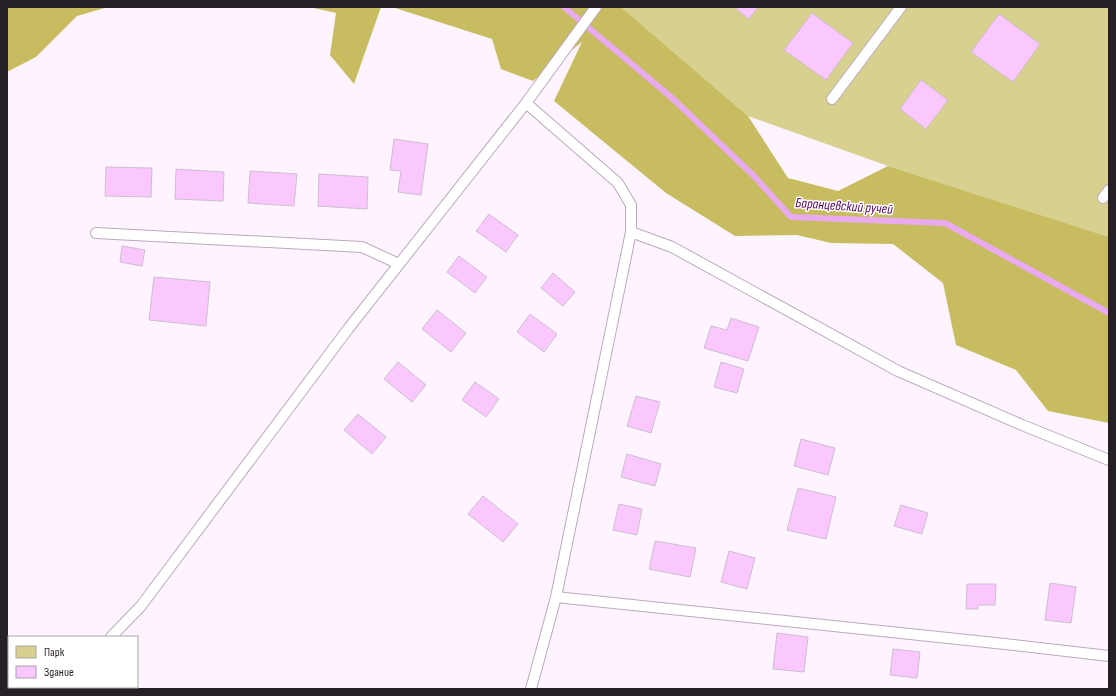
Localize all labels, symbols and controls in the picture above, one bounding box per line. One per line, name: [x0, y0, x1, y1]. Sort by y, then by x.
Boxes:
water label: Баранцевский ручей: [795, 194, 894, 218]
legend: [8, 636, 138, 688]
text: Парк: [44, 645, 65, 660]
text: Здание: [44, 665, 74, 680]

